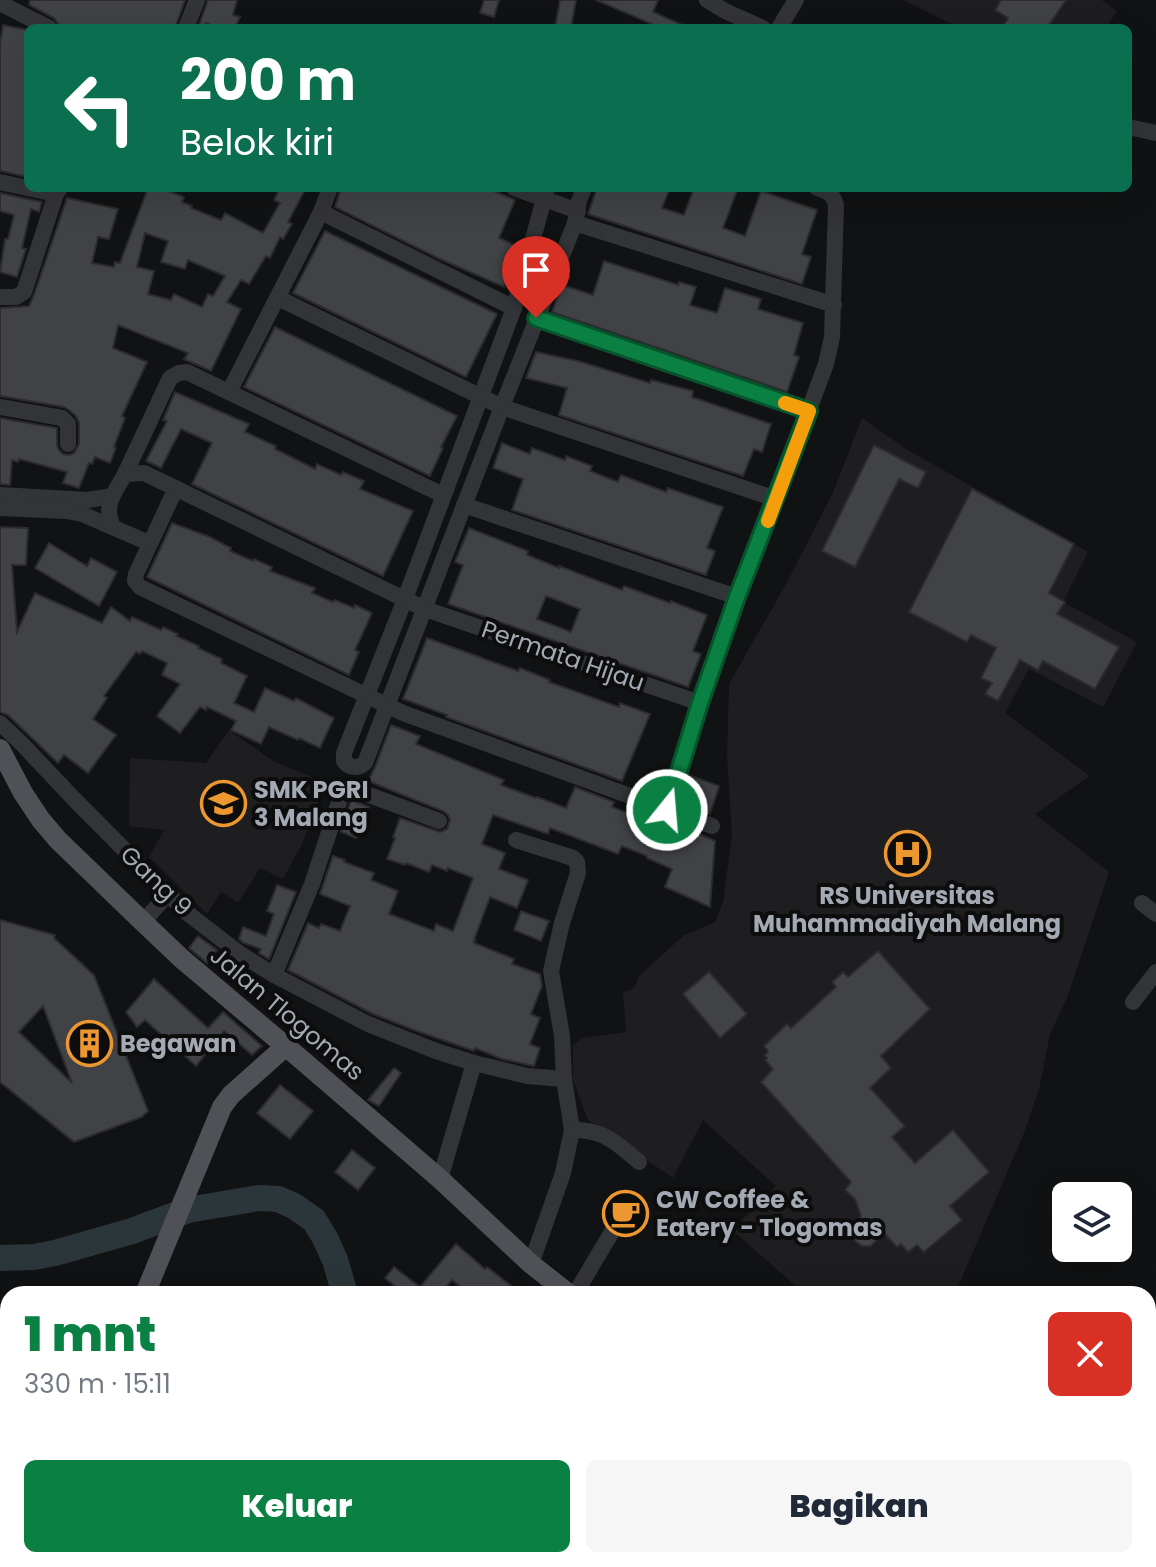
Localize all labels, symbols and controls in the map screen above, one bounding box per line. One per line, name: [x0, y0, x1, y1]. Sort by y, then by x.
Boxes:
text: 200 m: [180, 41, 356, 120]
icon: left: [48, 56, 152, 160]
text: Belok kiri: [180, 117, 334, 168]
pin: [502, 236, 570, 318]
icon: arrive: [514, 248, 558, 292]
street label: Permata Hijau: [477, 612, 649, 699]
position arrow: [625, 768, 709, 852]
place label: SMK PGRI 3 Malang: [254, 773, 369, 834]
school or university icon: SMK PGRI 3 Malang: [199, 780, 247, 828]
hospital icon: RS Universitas Muhammadiyah Malang: [883, 830, 931, 878]
street label: Gang 9: [113, 838, 199, 923]
place label: RS Universitas Muhammadiyah Malang: [753, 879, 1061, 940]
street label: Jalan Tlogomas: [203, 939, 372, 1088]
building icon: Begawan: [65, 1020, 113, 1068]
place label: Begawan: [120, 1027, 236, 1060]
map controls: [1052, 1182, 1132, 1262]
button: layers: [1052, 1182, 1132, 1262]
place label: CW Coffee & Eatery - Tlogomas: [656, 1183, 883, 1244]
cafe icon: CW Coffee & Eatery - Tlogomas: [601, 1190, 649, 1238]
text: 1 mnt: [24, 1301, 156, 1368]
button: close: [1048, 1312, 1132, 1396]
text: 330 m · 15:11: [24, 1366, 171, 1402]
button: Keluar: [24, 1460, 570, 1552]
button: Bagikan: [586, 1460, 1132, 1552]

